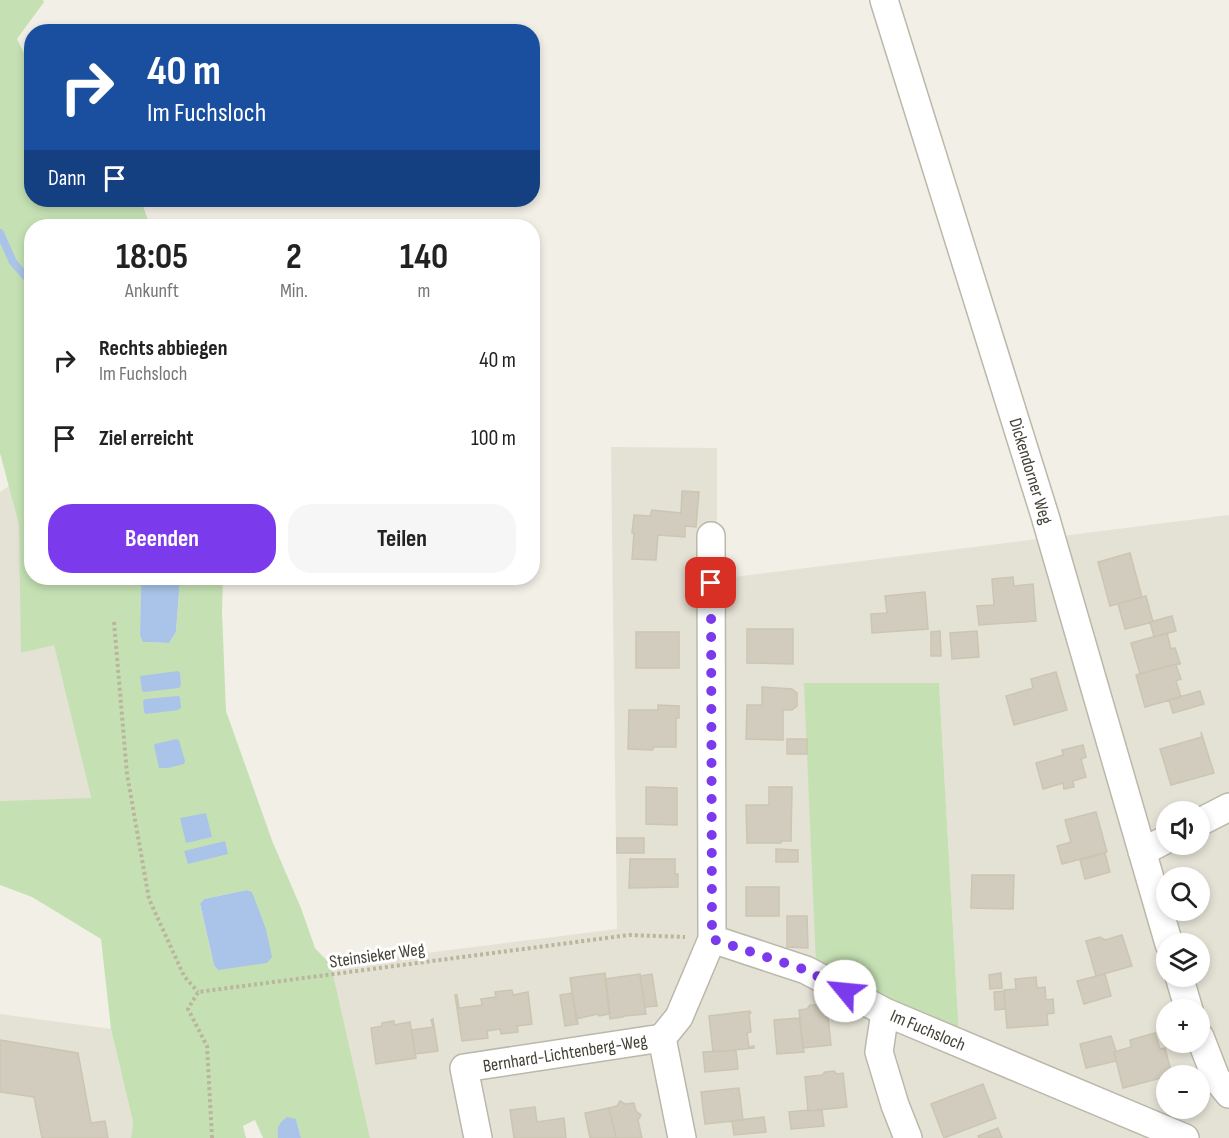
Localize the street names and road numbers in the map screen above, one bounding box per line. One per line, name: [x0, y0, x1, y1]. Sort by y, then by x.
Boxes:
street label: Dickendorner Weg: [1004, 416, 1057, 527]
street label: Steinsieker Weg: [328, 938, 426, 973]
street label: Im Fuchsloch: [887, 1005, 968, 1056]
street label: Bernhard-Lichtenberg-Weg: [481, 1030, 649, 1077]

